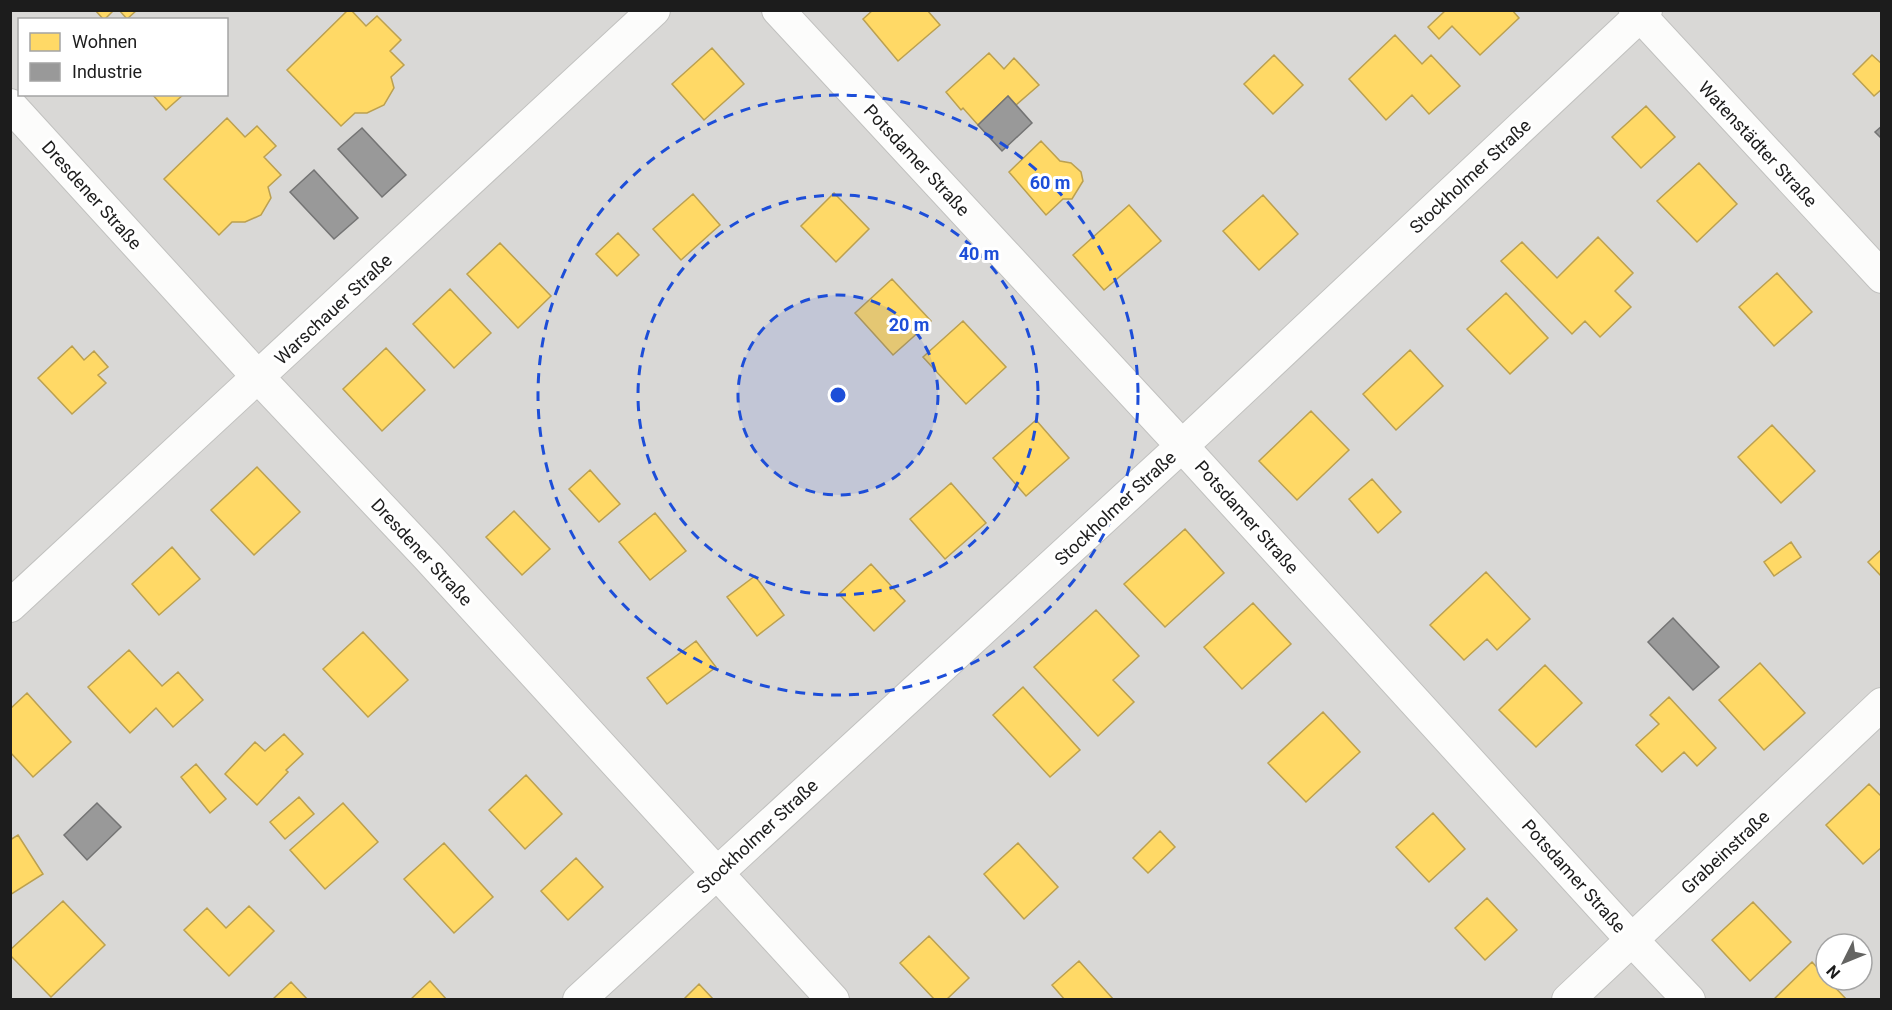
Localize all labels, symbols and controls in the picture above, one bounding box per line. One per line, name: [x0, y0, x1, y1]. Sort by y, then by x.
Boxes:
legend: [18, 18, 228, 96]
text: Wohnen: [72, 31, 137, 52]
text: Industrie: [72, 61, 142, 82]
street label: Watenstädter Straße: [1694, 77, 1822, 211]
street label: Potsdamer Straße: [860, 100, 974, 220]
street label: Stockholmer Straße: [1405, 114, 1535, 238]
street label: Dresdener Straße: [38, 136, 146, 254]
text: 60 m: [1030, 172, 1070, 193]
text: 40 m: [959, 243, 999, 264]
street label: Warschauer Straße: [270, 249, 396, 369]
text: 20 m: [889, 314, 929, 335]
centre of rings: [828, 385, 848, 405]
street label: Stockholmer Straße: [1050, 446, 1180, 570]
street label: Potsdamer Straße: [1191, 456, 1303, 578]
street label: Dresdener Straße: [367, 494, 477, 610]
street label: Stockholmer Straße: [692, 774, 822, 898]
street label: Grabeinstraße: [1677, 806, 1773, 898]
street label: Potsdamer Straße: [1518, 815, 1630, 937]
north arrow: [1814, 932, 1874, 992]
text: N: [1823, 961, 1844, 982]

